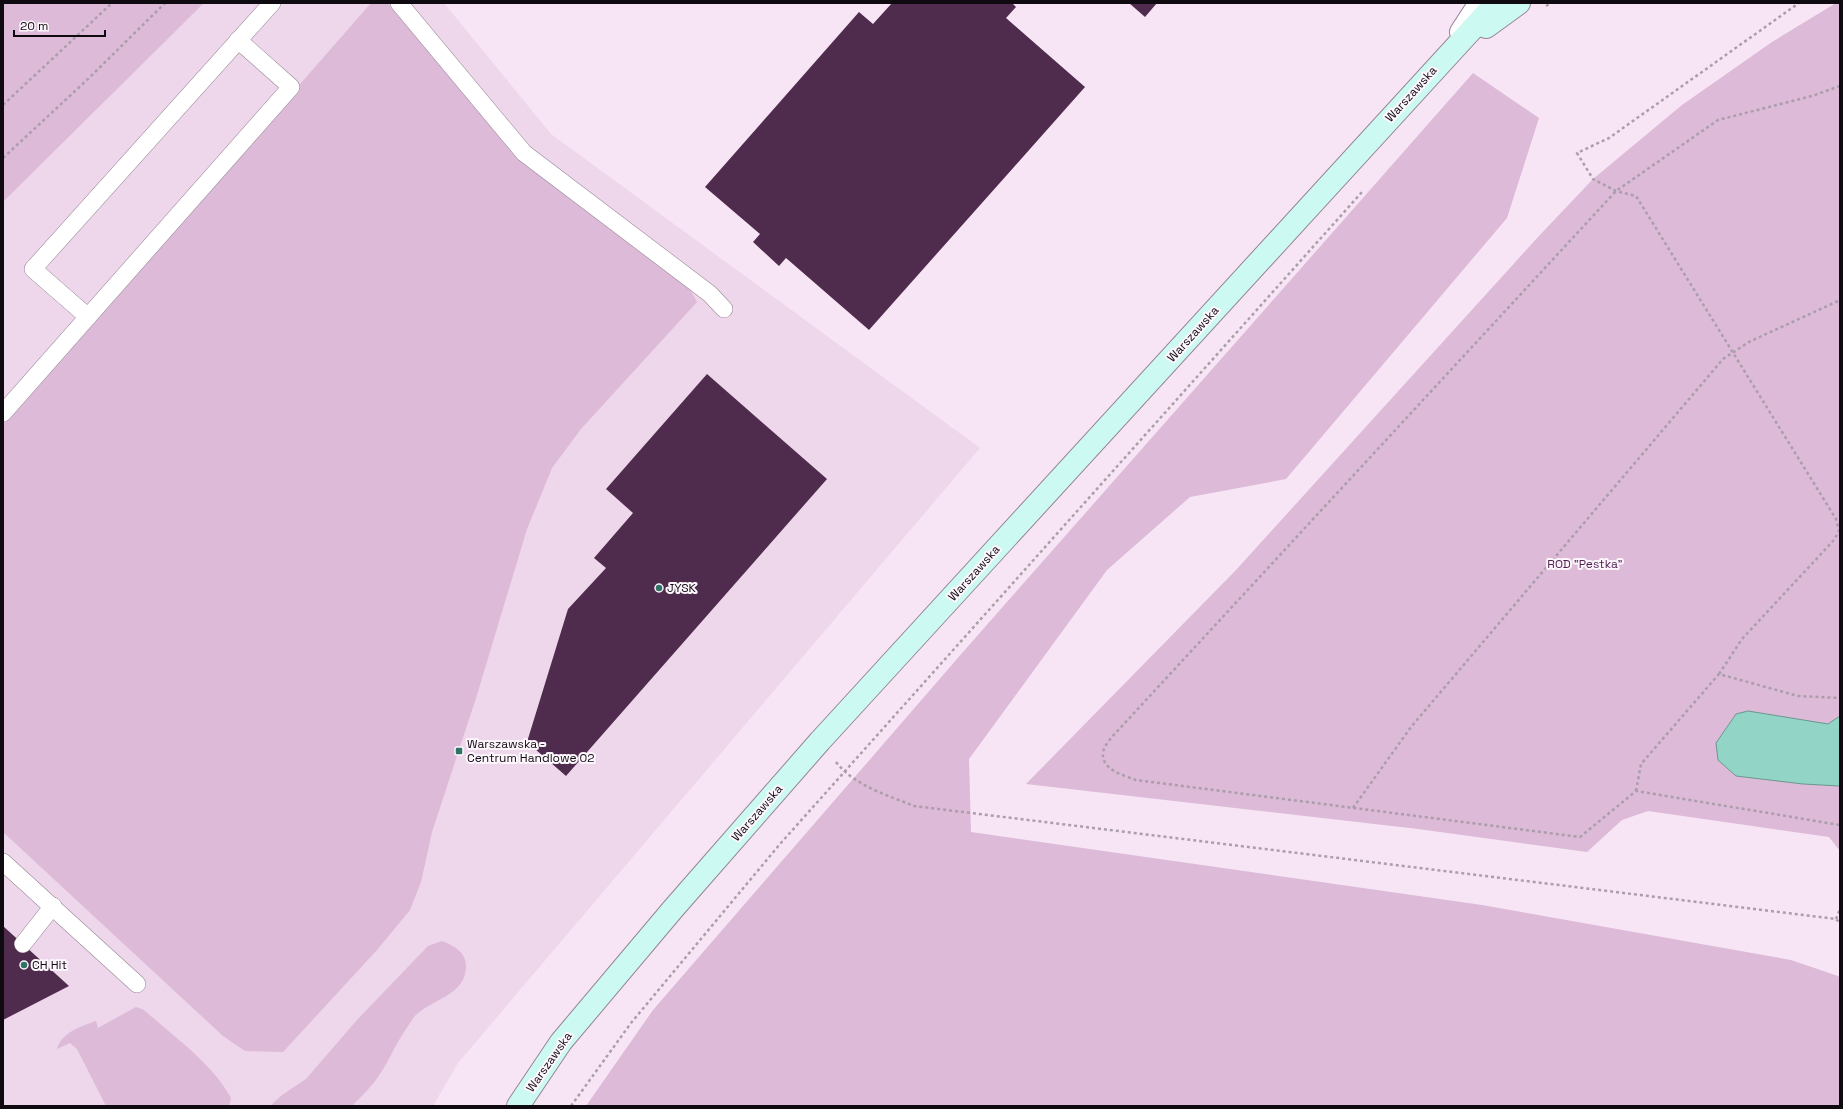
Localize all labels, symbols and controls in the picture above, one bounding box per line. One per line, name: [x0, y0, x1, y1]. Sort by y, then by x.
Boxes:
scale bar: [14, 12, 105, 38]
text: 20 m: [20, 18, 48, 34]
street label: Warszawska: [1382, 63, 1440, 125]
street label: Warszawska: [1164, 303, 1222, 365]
street label: Warszawska: [945, 542, 1003, 604]
park label: ROD "Pestka": [1547, 556, 1623, 572]
place label: JYSK: [667, 580, 697, 596]
marker: JYSK: [654, 583, 664, 593]
place label: Warszawska - Centrum Handlowe 02: [467, 736, 595, 766]
marker: Warszawska - Centrum Handlowe 02: [454, 746, 464, 756]
street label: Warszawska: [728, 781, 786, 845]
place label: CH Hit: [32, 957, 67, 973]
marker: CH Hit: [19, 960, 29, 970]
street label: Warszawska: [522, 1029, 576, 1095]

